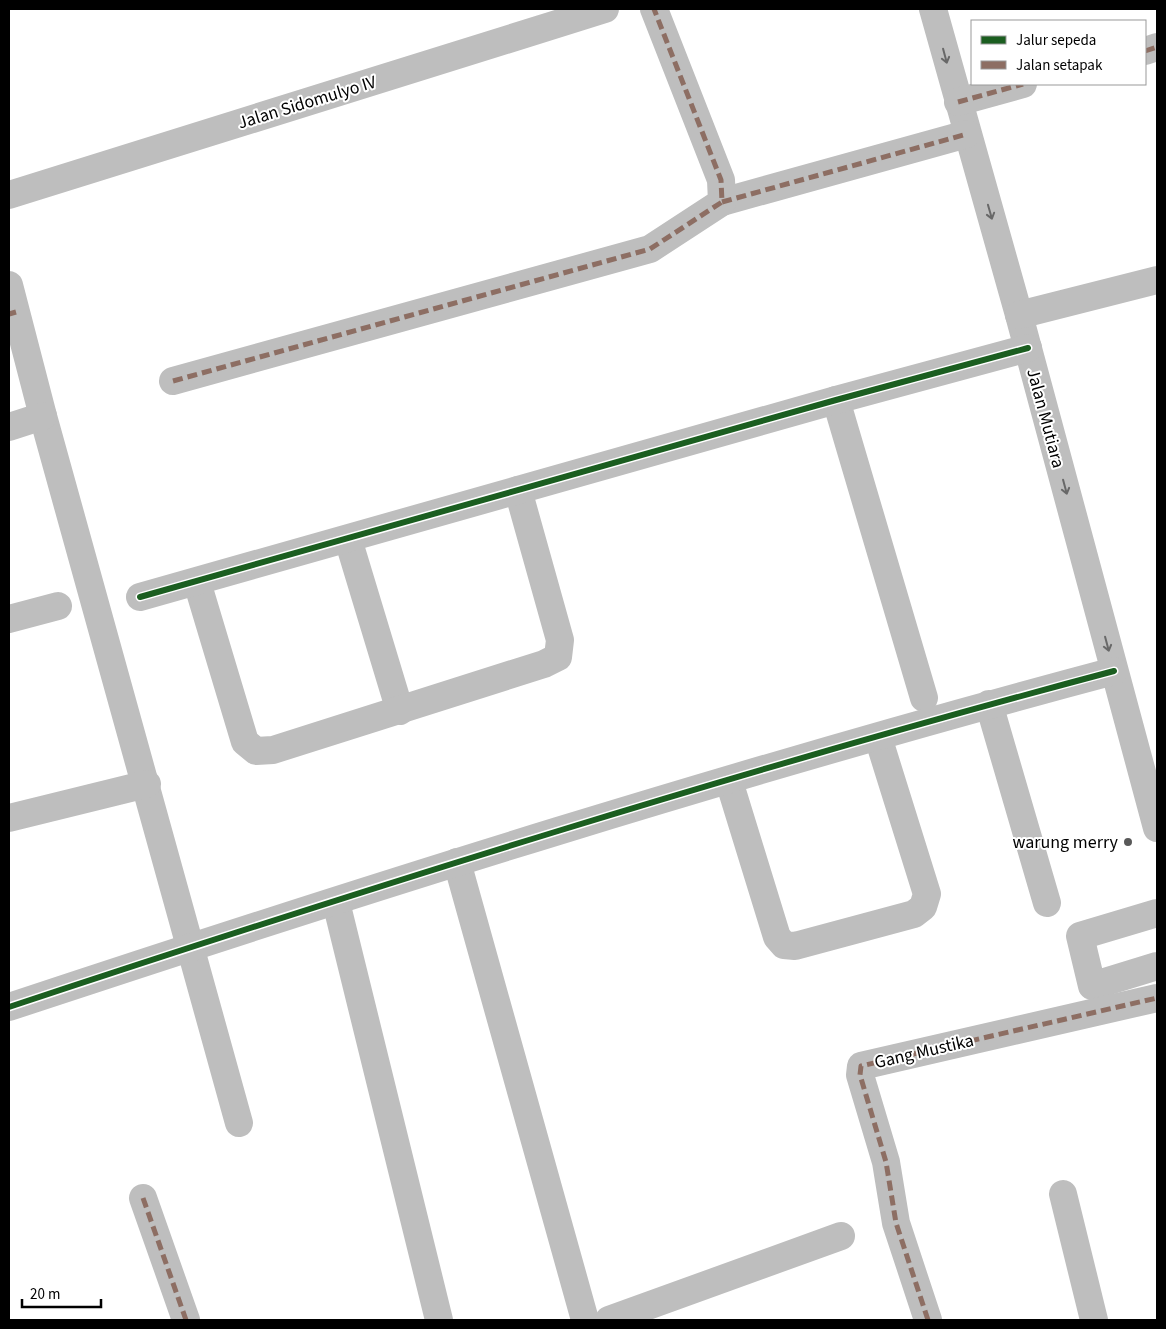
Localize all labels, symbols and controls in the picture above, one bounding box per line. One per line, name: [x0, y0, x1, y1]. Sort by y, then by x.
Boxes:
legend: [971, 20, 1146, 85]
text: Jalur sepeda: [1016, 30, 1096, 51]
one-way arrow: [941, 47, 951, 63]
text: Jalan setapak: [1016, 55, 1103, 76]
street label: Jalan Sidomulyo IV: [235, 69, 380, 135]
one-way arrow: [985, 204, 995, 220]
street label: Jalan Mutiara: [1020, 366, 1071, 471]
one-way arrow: [1061, 479, 1070, 495]
one-way arrow: [1103, 636, 1112, 652]
place label: warung merry: [1012, 830, 1119, 855]
marker: warung merry: [1122, 836, 1134, 848]
street label: Gang Mustika: [872, 1028, 976, 1075]
scale bar: [22, 1276, 101, 1308]
text: 20 m: [30, 1284, 60, 1305]

